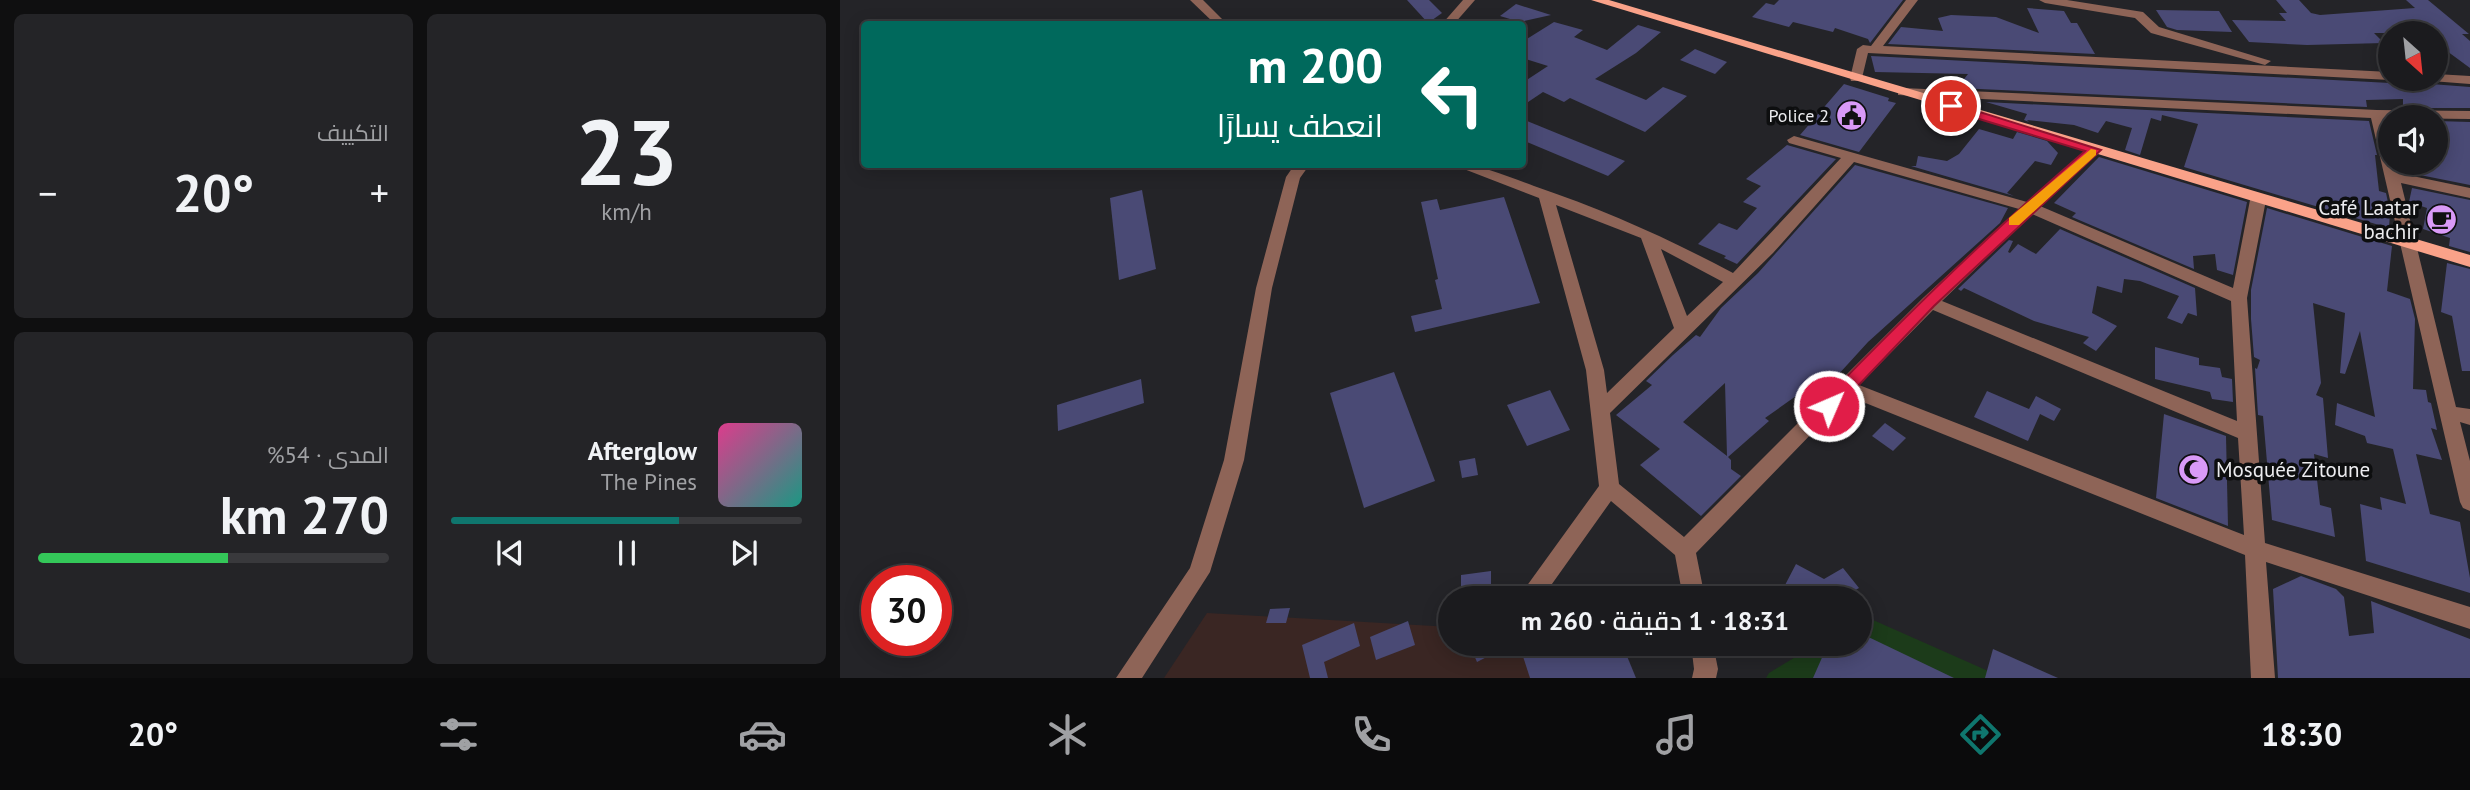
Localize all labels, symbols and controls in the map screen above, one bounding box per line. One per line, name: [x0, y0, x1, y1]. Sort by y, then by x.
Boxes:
north arrow: [2378, 21, 2448, 91]
map controls: [2378, 21, 2448, 175]
text: 200 m: [1248, 33, 1383, 97]
icon: left: [1407, 49, 1498, 140]
pin: [1921, 76, 1981, 136]
icon: arrive: [1932, 87, 1970, 125]
text: 23: [575, 92, 678, 210]
public building icon: Police 2: [1835, 98, 1869, 132]
text: انعطف يسارًا: [1217, 104, 1383, 146]
place label: Police 2: [1768, 104, 1829, 127]
button: sound: [2378, 105, 2448, 175]
text: التكييف: [317, 118, 389, 147]
text: 20°: [173, 159, 254, 226]
text: −: [38, 168, 57, 217]
text: +: [370, 168, 389, 217]
place label: Café Laatar bachir: [2318, 194, 2419, 245]
text: km/h: [601, 197, 652, 226]
cafe icon: Café Laatar bachir: [2425, 202, 2459, 236]
position arrow: [1792, 369, 1866, 443]
text: Afterglow: [588, 434, 697, 467]
text: المدى · 54%: [267, 440, 389, 469]
mosque icon: Mosquée Zitoune: [2176, 452, 2210, 486]
place label: Mosquée Zitoune: [2216, 456, 2370, 483]
text: The Pines: [601, 467, 697, 496]
text: 270 km: [220, 481, 389, 548]
icon: previous: [491, 534, 529, 572]
icon: pause: [608, 534, 646, 572]
icon: next: [725, 534, 763, 572]
speed limit sign: 30: [861, 565, 952, 656]
text: 18:31 · 1 دقيقة · 260 m: [1521, 604, 1789, 637]
icon: filters: [434, 710, 483, 759]
icon: car: [738, 710, 787, 759]
icon: climate: [1043, 710, 1092, 759]
icon: phone: [1347, 710, 1396, 759]
icon: music: [1652, 710, 1701, 759]
icon: directions: [1956, 710, 2005, 759]
text: 20°: [128, 713, 178, 755]
text: 18:30: [2261, 713, 2342, 755]

